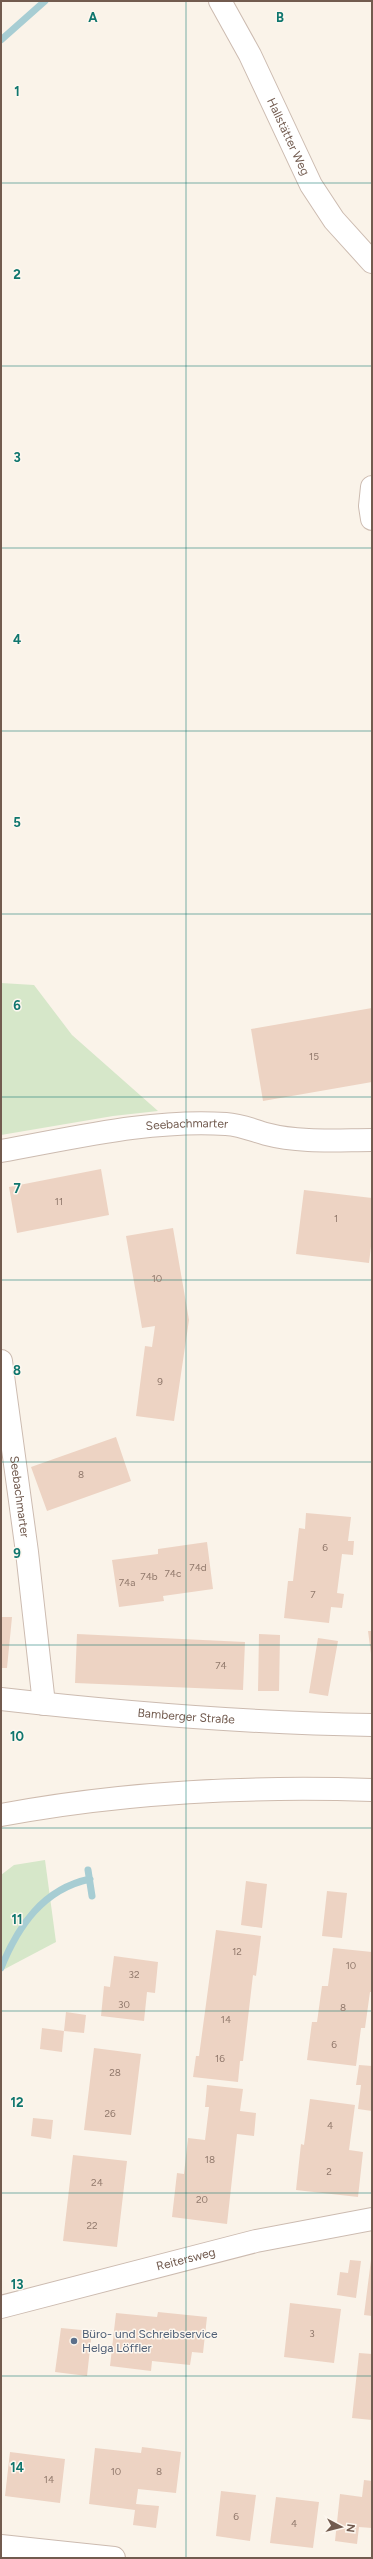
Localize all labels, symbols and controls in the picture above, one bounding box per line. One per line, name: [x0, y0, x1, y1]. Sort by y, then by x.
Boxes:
text: A: [88, 10, 98, 25]
text: B: [276, 10, 284, 25]
text: 1: [14, 84, 20, 99]
street label: Hallstätter Weg: [264, 96, 313, 178]
text: 2: [13, 267, 21, 282]
text: 3: [13, 450, 21, 465]
text: 4: [13, 632, 21, 647]
text: 5: [13, 815, 21, 830]
text: 6: [13, 998, 21, 1013]
house number: 15: [309, 1050, 319, 1063]
street label: Seebachmarter: [145, 1116, 228, 1133]
text: 7: [13, 1181, 21, 1196]
house number: 11: [55, 1195, 63, 1208]
house number: 1: [334, 1212, 338, 1225]
house number: 10: [152, 1272, 162, 1285]
text: 8: [13, 1363, 21, 1378]
house number: 9: [157, 1375, 163, 1388]
street label: Seebachmarter: [7, 1455, 32, 1539]
house number: 8: [78, 1468, 84, 1481]
house number: 6: [322, 1541, 328, 1554]
text: 9: [13, 1546, 21, 1561]
house number: 74d: [189, 1561, 207, 1574]
house number: 74c: [165, 1567, 182, 1580]
house number: 74b: [140, 1570, 158, 1583]
house number: 74a: [119, 1576, 135, 1589]
house number: 7: [310, 1588, 316, 1601]
house number: 74: [215, 1659, 227, 1672]
street label: Bamberger Straße: [137, 1706, 236, 1727]
text: 10: [10, 1729, 24, 1744]
text: 11: [12, 1912, 22, 1927]
house number: 12: [232, 1945, 242, 1958]
house number: 10: [346, 1959, 356, 1972]
house number: 32: [128, 1968, 140, 1981]
house number: 30: [118, 1998, 130, 2011]
house number: 8: [340, 2001, 346, 2014]
house number: 14: [221, 2013, 231, 2026]
house number: 6: [331, 2038, 337, 2051]
house number: 16: [215, 2052, 225, 2065]
house number: 28: [109, 2066, 121, 2079]
text: 12: [10, 2095, 24, 2110]
house number: 26: [104, 2107, 116, 2120]
house number: 4: [327, 2119, 333, 2132]
house number: 18: [205, 2153, 215, 2166]
house number: 2: [326, 2165, 332, 2178]
house number: 24: [91, 2176, 103, 2189]
house number: 20: [196, 2193, 208, 2206]
house number: 22: [86, 2219, 98, 2232]
street label: Reitersweg: [155, 2245, 217, 2273]
text: 13: [11, 2277, 23, 2292]
place label: Büro- und Schreibservice Helga Löffler: [82, 2327, 218, 2355]
house number: 3: [309, 2327, 315, 2340]
marker: Büro- und Schreibservice Helga Löffler: [69, 2336, 79, 2346]
text: 14: [10, 2460, 24, 2475]
house number: 10: [111, 2465, 121, 2478]
house number: 8: [156, 2465, 162, 2478]
house number: 14: [44, 2473, 54, 2486]
north arrow: [321, 2507, 361, 2547]
house number: 6: [233, 2510, 239, 2523]
house number: 4: [291, 2517, 297, 2530]
text: N: [343, 2523, 357, 2533]

